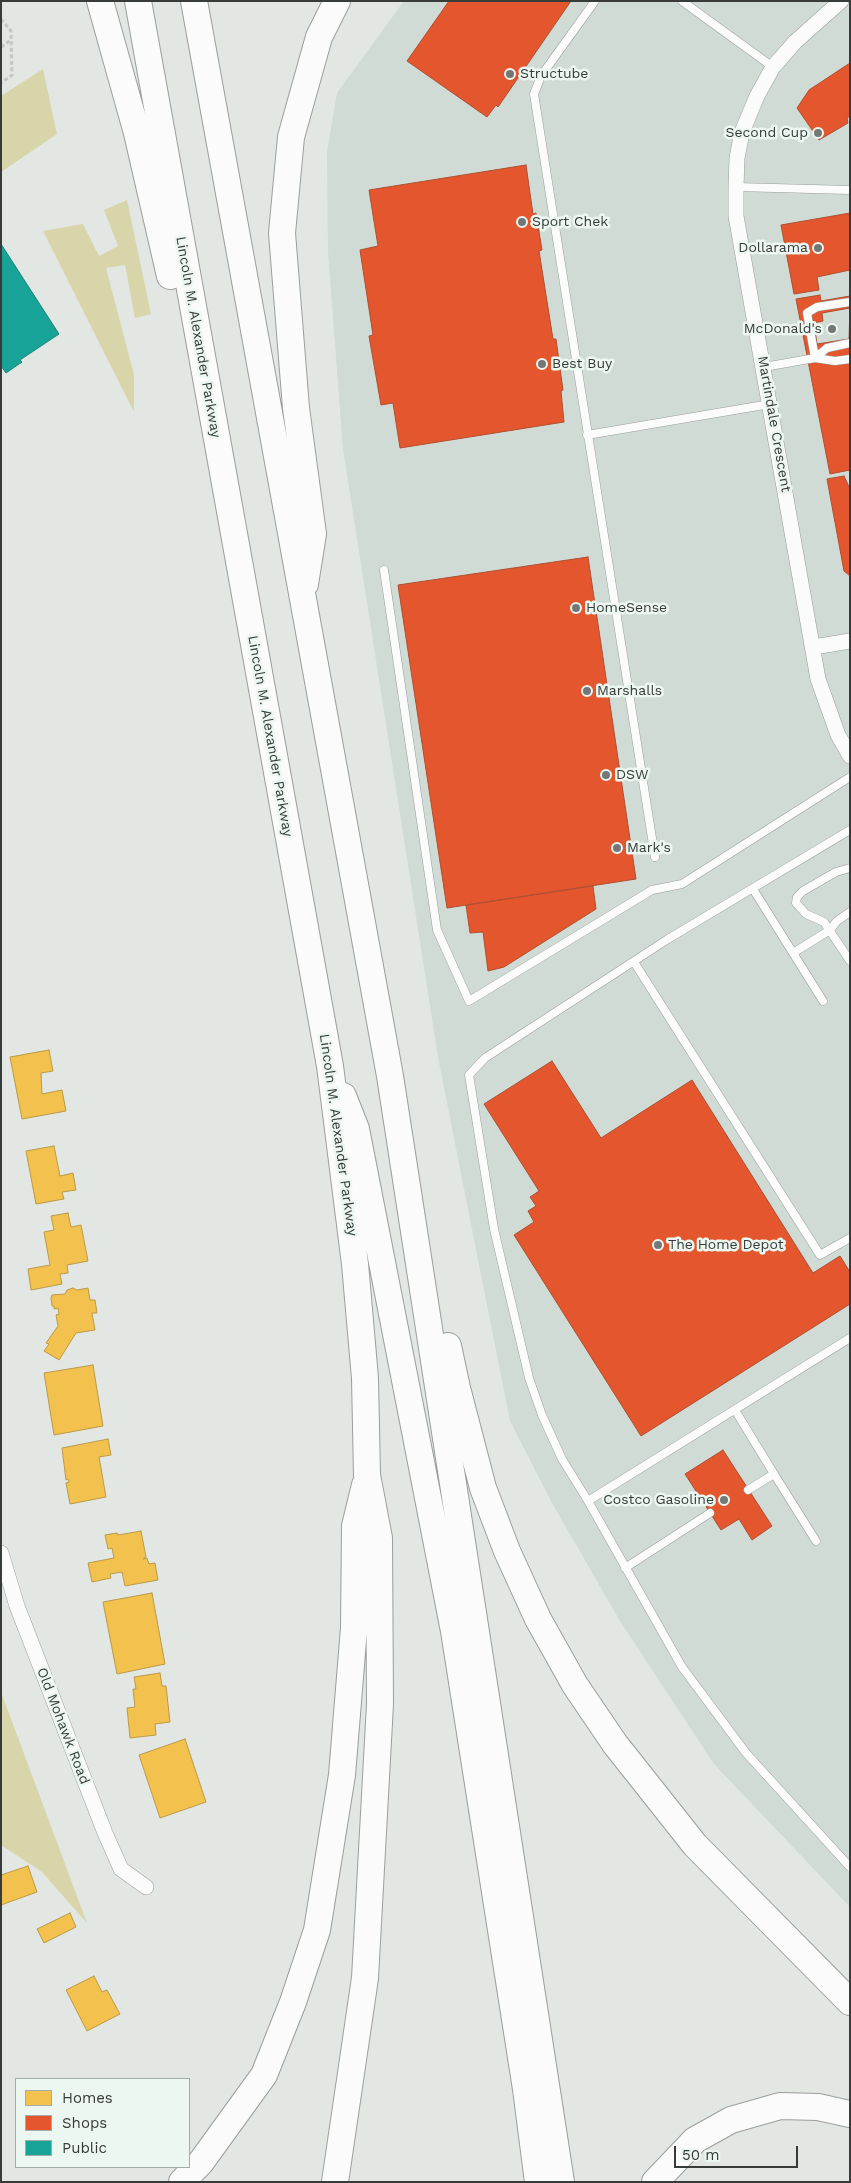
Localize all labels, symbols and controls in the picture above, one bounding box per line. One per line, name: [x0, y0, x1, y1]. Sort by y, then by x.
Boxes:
place label: Structube: [520, 66, 588, 82]
marker: Structube: [504, 68, 516, 80]
place label: Second Cup: [725, 125, 808, 141]
marker: Second Cup: [812, 127, 824, 139]
place label: Sport Chek: [532, 214, 608, 230]
marker: Sport Chek: [516, 216, 528, 228]
street label: Lincoln M. Alexander Parkway: [172, 235, 224, 439]
place label: Dollarama: [738, 240, 808, 256]
marker: Dollarama: [812, 242, 824, 254]
place label: McDonald's: [744, 321, 822, 337]
marker: McDonald's: [826, 323, 838, 335]
street label: Martindale Crescent: [754, 355, 794, 493]
place label: Best Buy: [552, 356, 612, 372]
marker: Best Buy: [536, 358, 548, 370]
place label: HomeSense: [586, 600, 667, 616]
marker: HomeSense: [570, 602, 582, 614]
street label: Lincoln M. Alexander Parkway: [244, 634, 296, 838]
place label: Marshalls: [597, 683, 662, 699]
marker: Marshalls: [581, 685, 593, 697]
place label: DSW: [616, 767, 648, 783]
marker: DSW: [600, 769, 612, 781]
place label: Mark's: [627, 840, 671, 856]
marker: Mark's: [611, 842, 623, 854]
street label: Lincoln M. Alexander Parkway: [315, 1033, 361, 1237]
place label: The Home Depot: [668, 1237, 784, 1253]
marker: The Home Depot: [652, 1239, 664, 1251]
place label: Costco Gasoline: [603, 1492, 714, 1508]
marker: Costco Gasoline: [718, 1494, 730, 1506]
street label: Old Mohawk Road: [33, 1665, 93, 1787]
legend: [15, 2078, 190, 2168]
text: Homes: [62, 2089, 113, 2107]
text: Shops: [62, 2114, 107, 2132]
scale bar: [676, 2136, 800, 2168]
text: Public: [62, 2139, 107, 2157]
text: 50 m: [682, 2146, 719, 2164]

